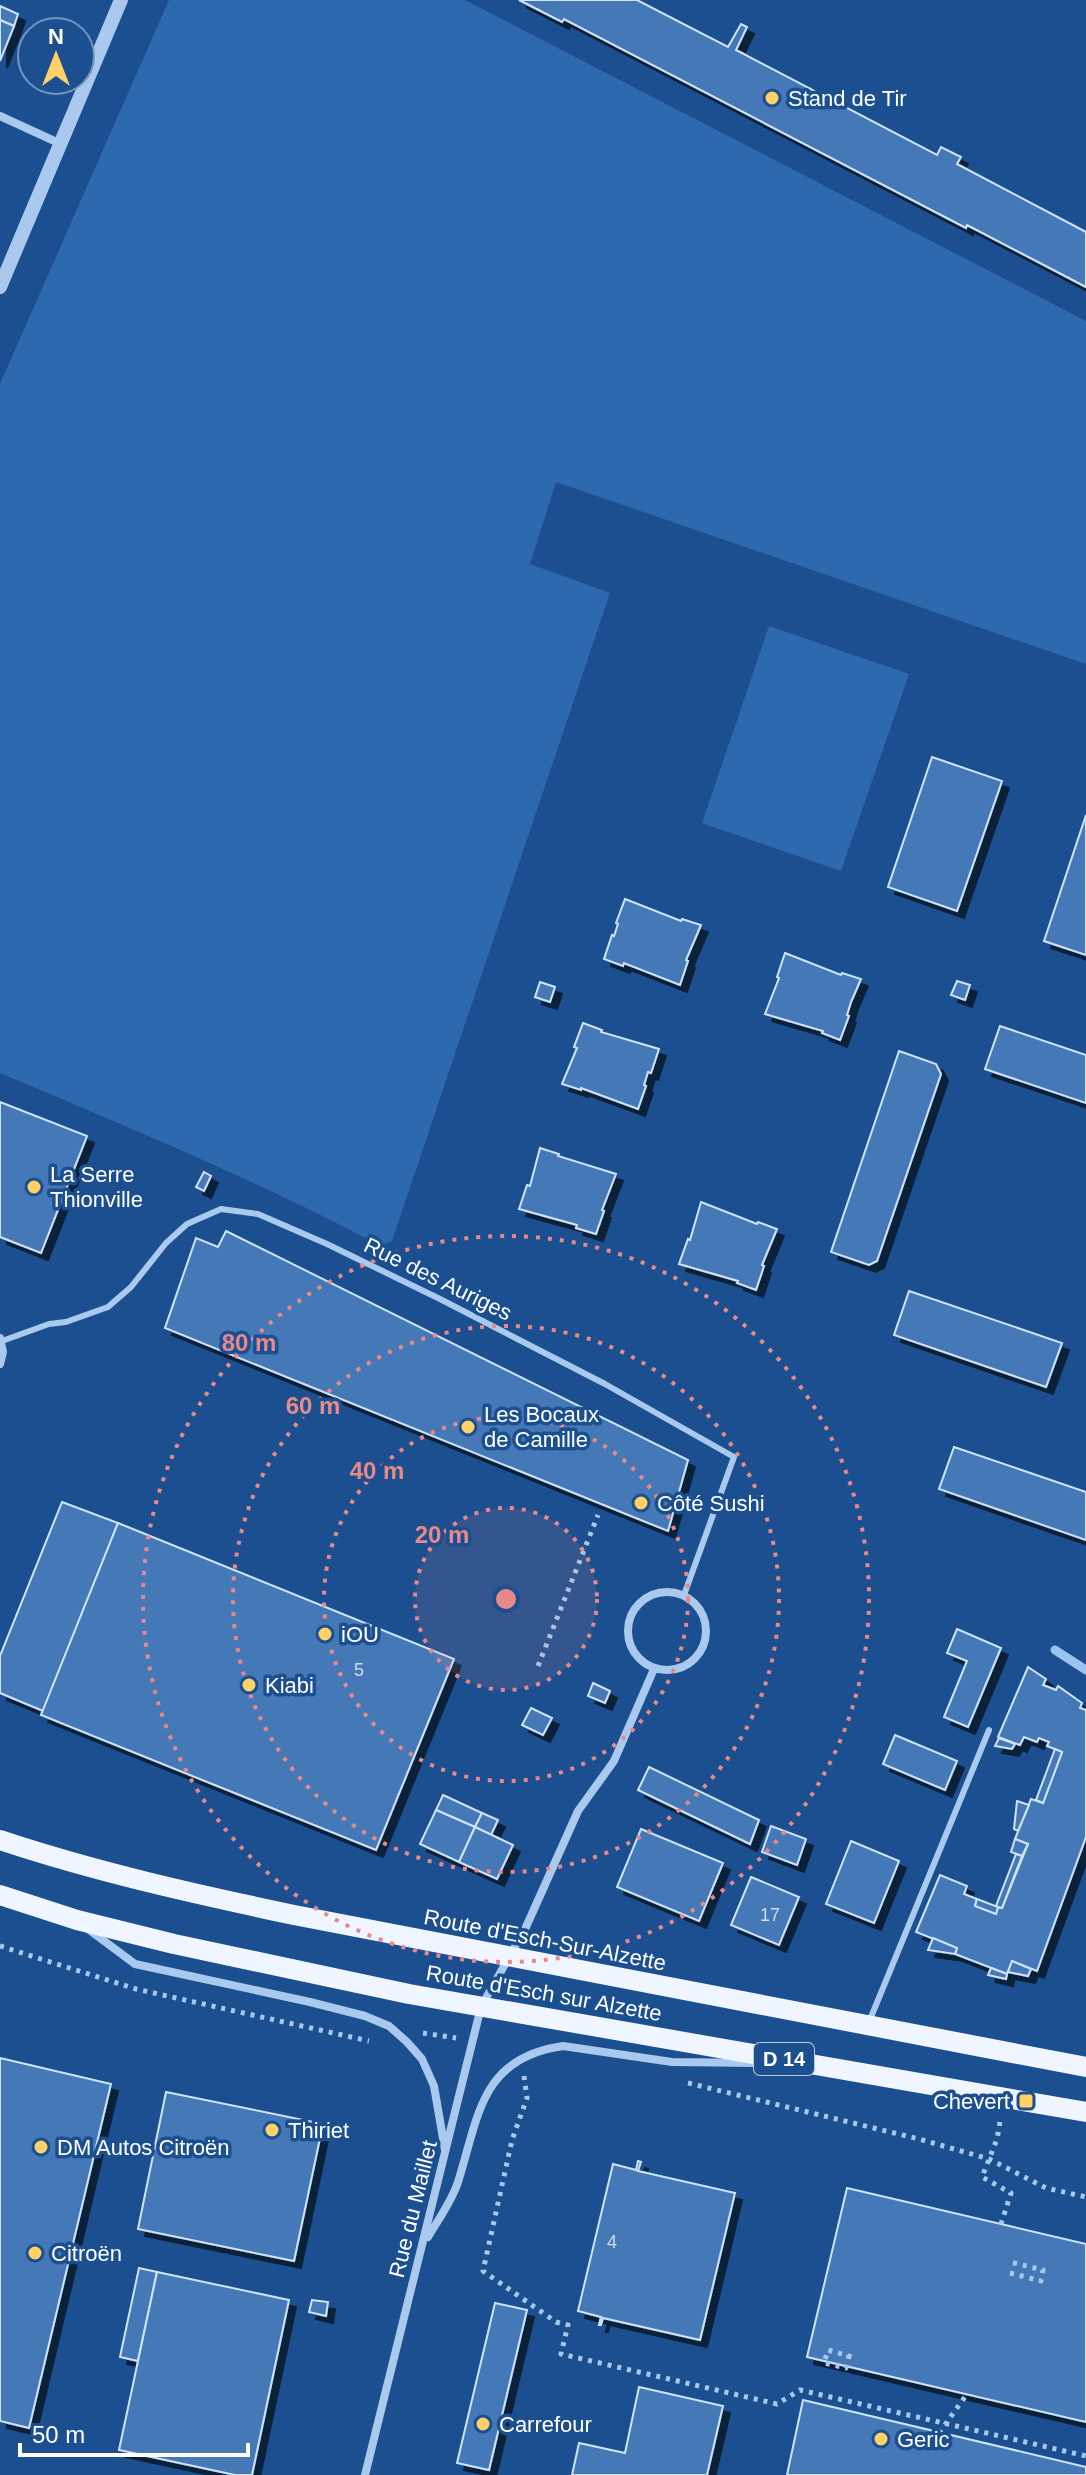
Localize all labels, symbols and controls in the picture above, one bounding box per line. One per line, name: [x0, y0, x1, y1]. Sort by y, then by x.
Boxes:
north arrow: [16, 16, 96, 96]
text: N: [48, 24, 64, 49]
place label: Stand de Tir: [788, 86, 907, 111]
marker: Stand de Tir: [763, 89, 781, 107]
place label: La Serre Thionville: [50, 1162, 143, 1212]
marker: La Serre Thionville: [25, 1178, 43, 1196]
street label: Rue des Auriges: [360, 1232, 516, 1326]
text: 80 m: [222, 1329, 276, 1356]
text: 60 m: [286, 1392, 340, 1419]
place label: Les Bocaux de Camille: [484, 1402, 599, 1452]
marker: Les Bocaux de Camille: [459, 1418, 477, 1436]
text: 40 m: [350, 1457, 404, 1484]
place label: Côté Sushi: [657, 1491, 765, 1516]
marker: Côté Sushi: [632, 1494, 650, 1512]
text: 20 m: [415, 1521, 469, 1548]
centre of rings: [492, 1585, 520, 1613]
place label: iOU: [341, 1622, 379, 1647]
marker: iOU: [316, 1625, 334, 1643]
house number: 5: [354, 1660, 364, 1680]
place label: Kiabi: [265, 1673, 314, 1698]
marker: Kiabi: [240, 1676, 258, 1694]
street label: Route d'Esch-Sur-Alzette: [422, 1904, 668, 1976]
house number: 17: [760, 1905, 780, 1925]
street label: Route d'Esch sur Alzette: [424, 1960, 664, 2026]
road number: D 14: [754, 2043, 814, 2075]
place label: Chevert: [933, 2089, 1010, 2114]
marker: Chevert: [1017, 2092, 1035, 2110]
place label: Thiriet: [288, 2118, 349, 2143]
marker: Thiriet: [263, 2121, 281, 2139]
place label: DM Autos Citroën: [57, 2135, 229, 2160]
marker: DM Autos Citroën: [32, 2138, 50, 2156]
street label: Rue du Maillet: [384, 2138, 442, 2280]
house number: 4: [607, 2232, 617, 2252]
place label: Citroën: [51, 2241, 122, 2266]
marker: Citroën: [26, 2244, 44, 2262]
scale bar: [20, 2407, 248, 2457]
place label: Carrefour: [499, 2412, 592, 2437]
marker: Carrefour: [474, 2415, 492, 2433]
text: 50 m: [32, 2421, 85, 2448]
place label: Geric: [897, 2427, 950, 2452]
marker: Geric: [872, 2430, 890, 2448]

